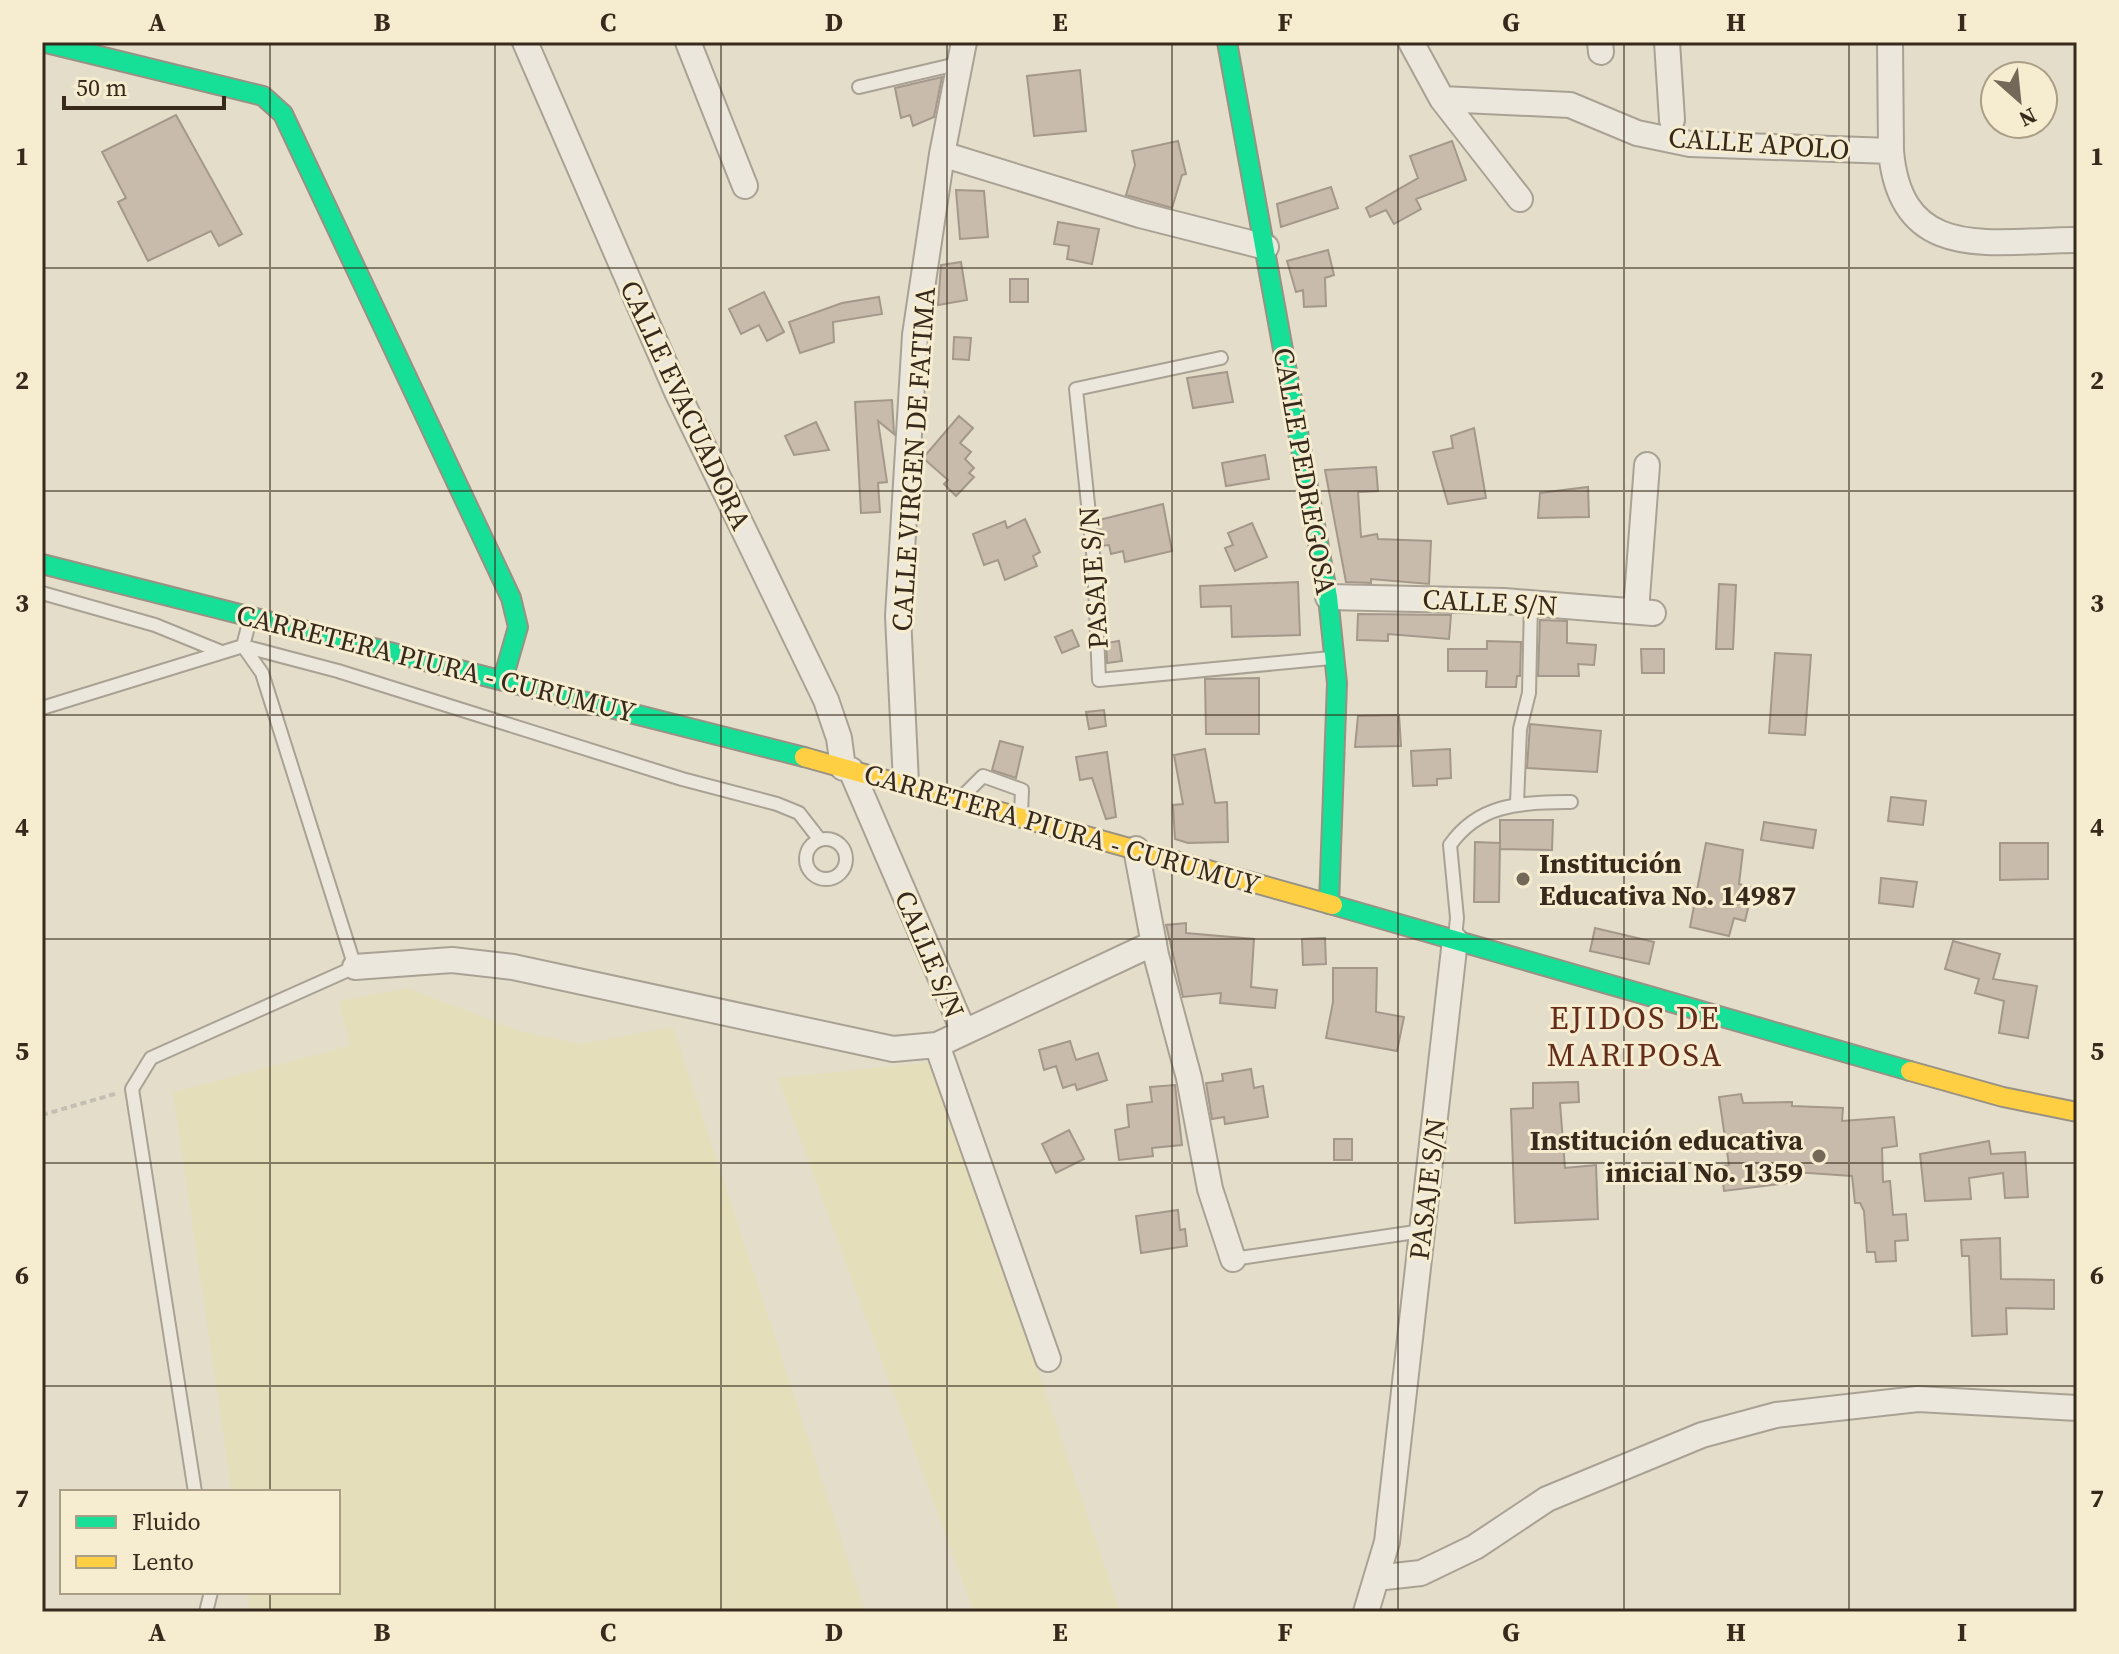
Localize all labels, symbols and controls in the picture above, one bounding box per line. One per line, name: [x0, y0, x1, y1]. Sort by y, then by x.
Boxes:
text: A: [148, 4, 166, 40]
text: B: [374, 4, 391, 40]
text: C: [600, 4, 616, 40]
text: D: [825, 4, 843, 40]
text: E: [1052, 4, 1068, 40]
text: F: [1277, 4, 1293, 40]
text: G: [1502, 4, 1520, 40]
text: H: [1726, 4, 1746, 40]
text: I: [1957, 4, 1967, 40]
scale bar: [64, 60, 224, 110]
north arrow: [1979, 60, 2059, 140]
text: 50 m: [76, 71, 127, 104]
text: N: [2014, 101, 2042, 135]
street label: CALLE APOLO: [1667, 118, 1851, 168]
text: 1: [15, 138, 29, 174]
text: 1: [2090, 138, 2104, 174]
street label: CALLE EVACUADORA: [611, 274, 761, 536]
street label: CALLE VIRGEN DE FATIMA: [882, 285, 944, 633]
street label: CALLE PEDREGOSA: [1265, 344, 1346, 598]
text: 2: [15, 362, 29, 398]
text: 2: [2090, 362, 2104, 398]
street label: PASAJE S/N: [1069, 505, 1117, 651]
street label: CALLE S/N: [1421, 579, 1559, 625]
text: 3: [15, 585, 29, 621]
text: 3: [2090, 585, 2104, 621]
street label: CARRETERA PIURA - CURUMUY: [233, 595, 640, 731]
street label: CARRETERA PIURA - CURUMUY: [860, 754, 1265, 904]
text: 4: [15, 809, 29, 845]
text: 4: [2090, 809, 2104, 845]
place label: Institución Educativa No. 14987: [1539, 844, 1796, 914]
marker: Institución Educativa No. 14987: [1514, 870, 1532, 888]
street label: CALLE S/N: [886, 884, 974, 1024]
district label: EJIDOS DE MARIPOSA: [1547, 996, 1723, 1077]
text: 5: [15, 1033, 29, 1069]
text: 5: [2090, 1033, 2104, 1069]
street label: PASAJE S/N: [1399, 1116, 1455, 1262]
place label: Institución educativa inicial No. 1359: [1530, 1121, 1803, 1191]
marker: Institución educativa inicial No. 1359: [1810, 1147, 1828, 1165]
text: 6: [15, 1257, 29, 1293]
text: 6: [2090, 1257, 2104, 1293]
text: 7: [15, 1480, 29, 1516]
text: 7: [2090, 1480, 2104, 1516]
legend: [60, 1490, 340, 1594]
text: Fluido: [132, 1505, 201, 1538]
text: Lento: [132, 1545, 194, 1578]
text: A: [148, 1614, 166, 1650]
text: B: [374, 1614, 391, 1650]
text: C: [600, 1614, 616, 1650]
text: D: [825, 1614, 843, 1650]
text: E: [1052, 1614, 1068, 1650]
text: F: [1277, 1614, 1293, 1650]
text: G: [1502, 1614, 1520, 1650]
text: H: [1726, 1614, 1746, 1650]
text: I: [1957, 1614, 1967, 1650]

